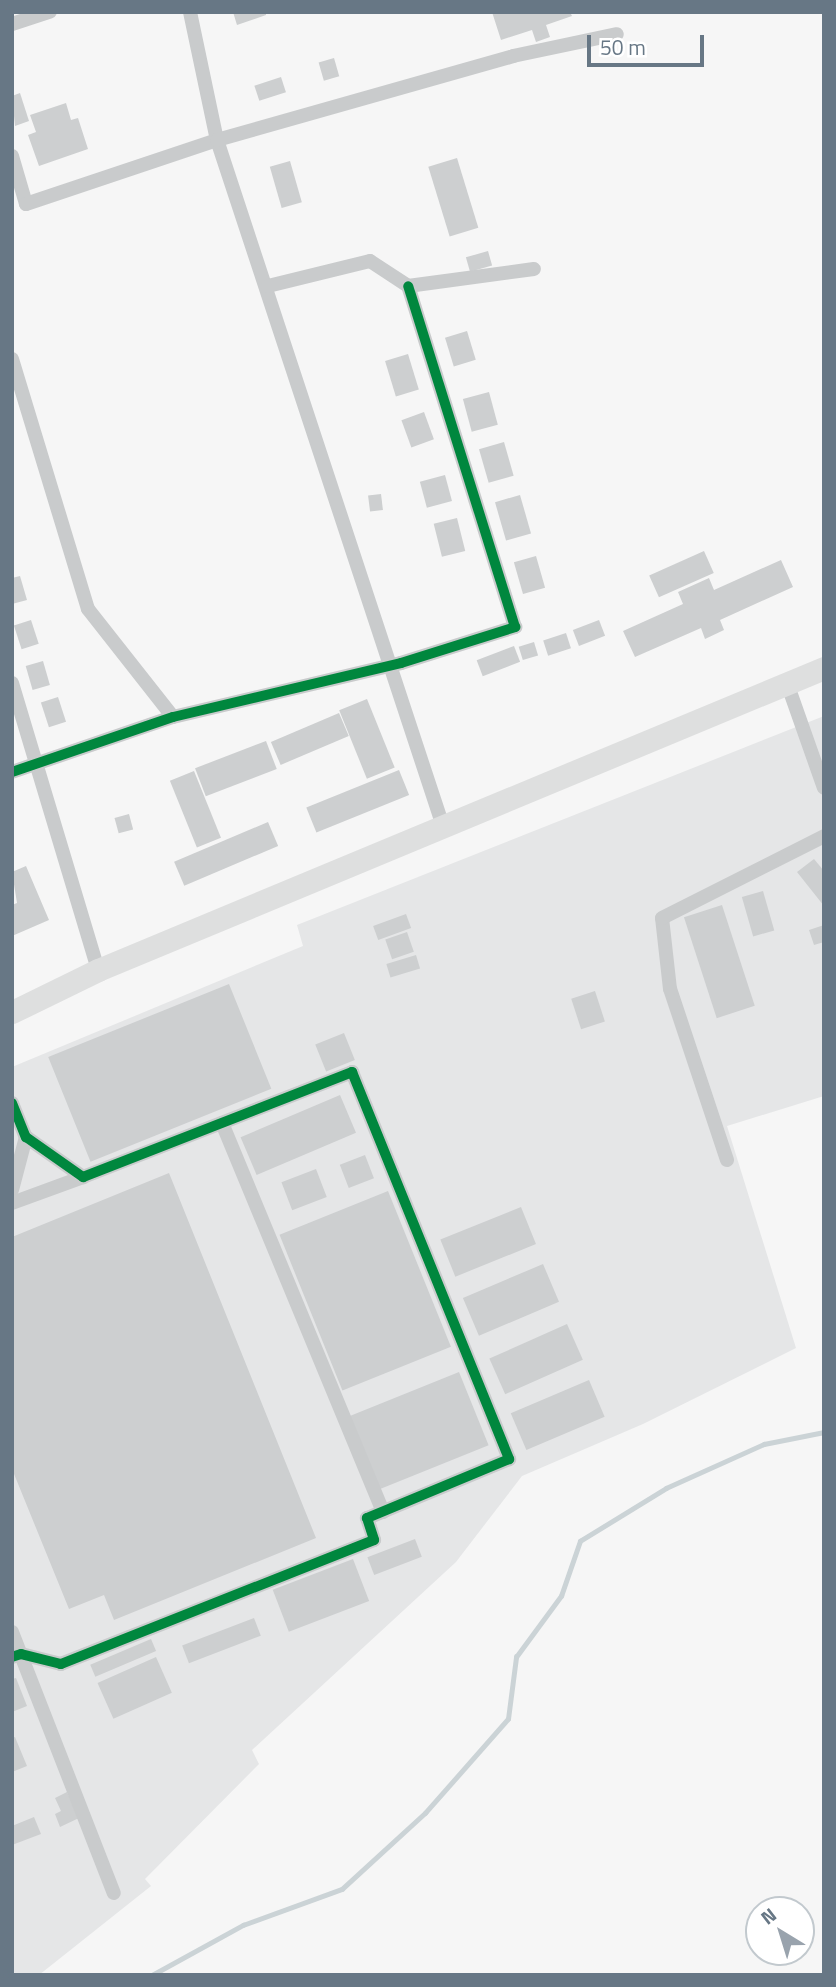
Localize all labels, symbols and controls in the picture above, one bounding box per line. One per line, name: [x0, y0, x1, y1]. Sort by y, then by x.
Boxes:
scale bar: [591, 21, 708, 65]
text: 50 m: [600, 31, 646, 63]
north arrow: [745, 1896, 815, 1966]
text: N: [754, 1900, 782, 1931]

